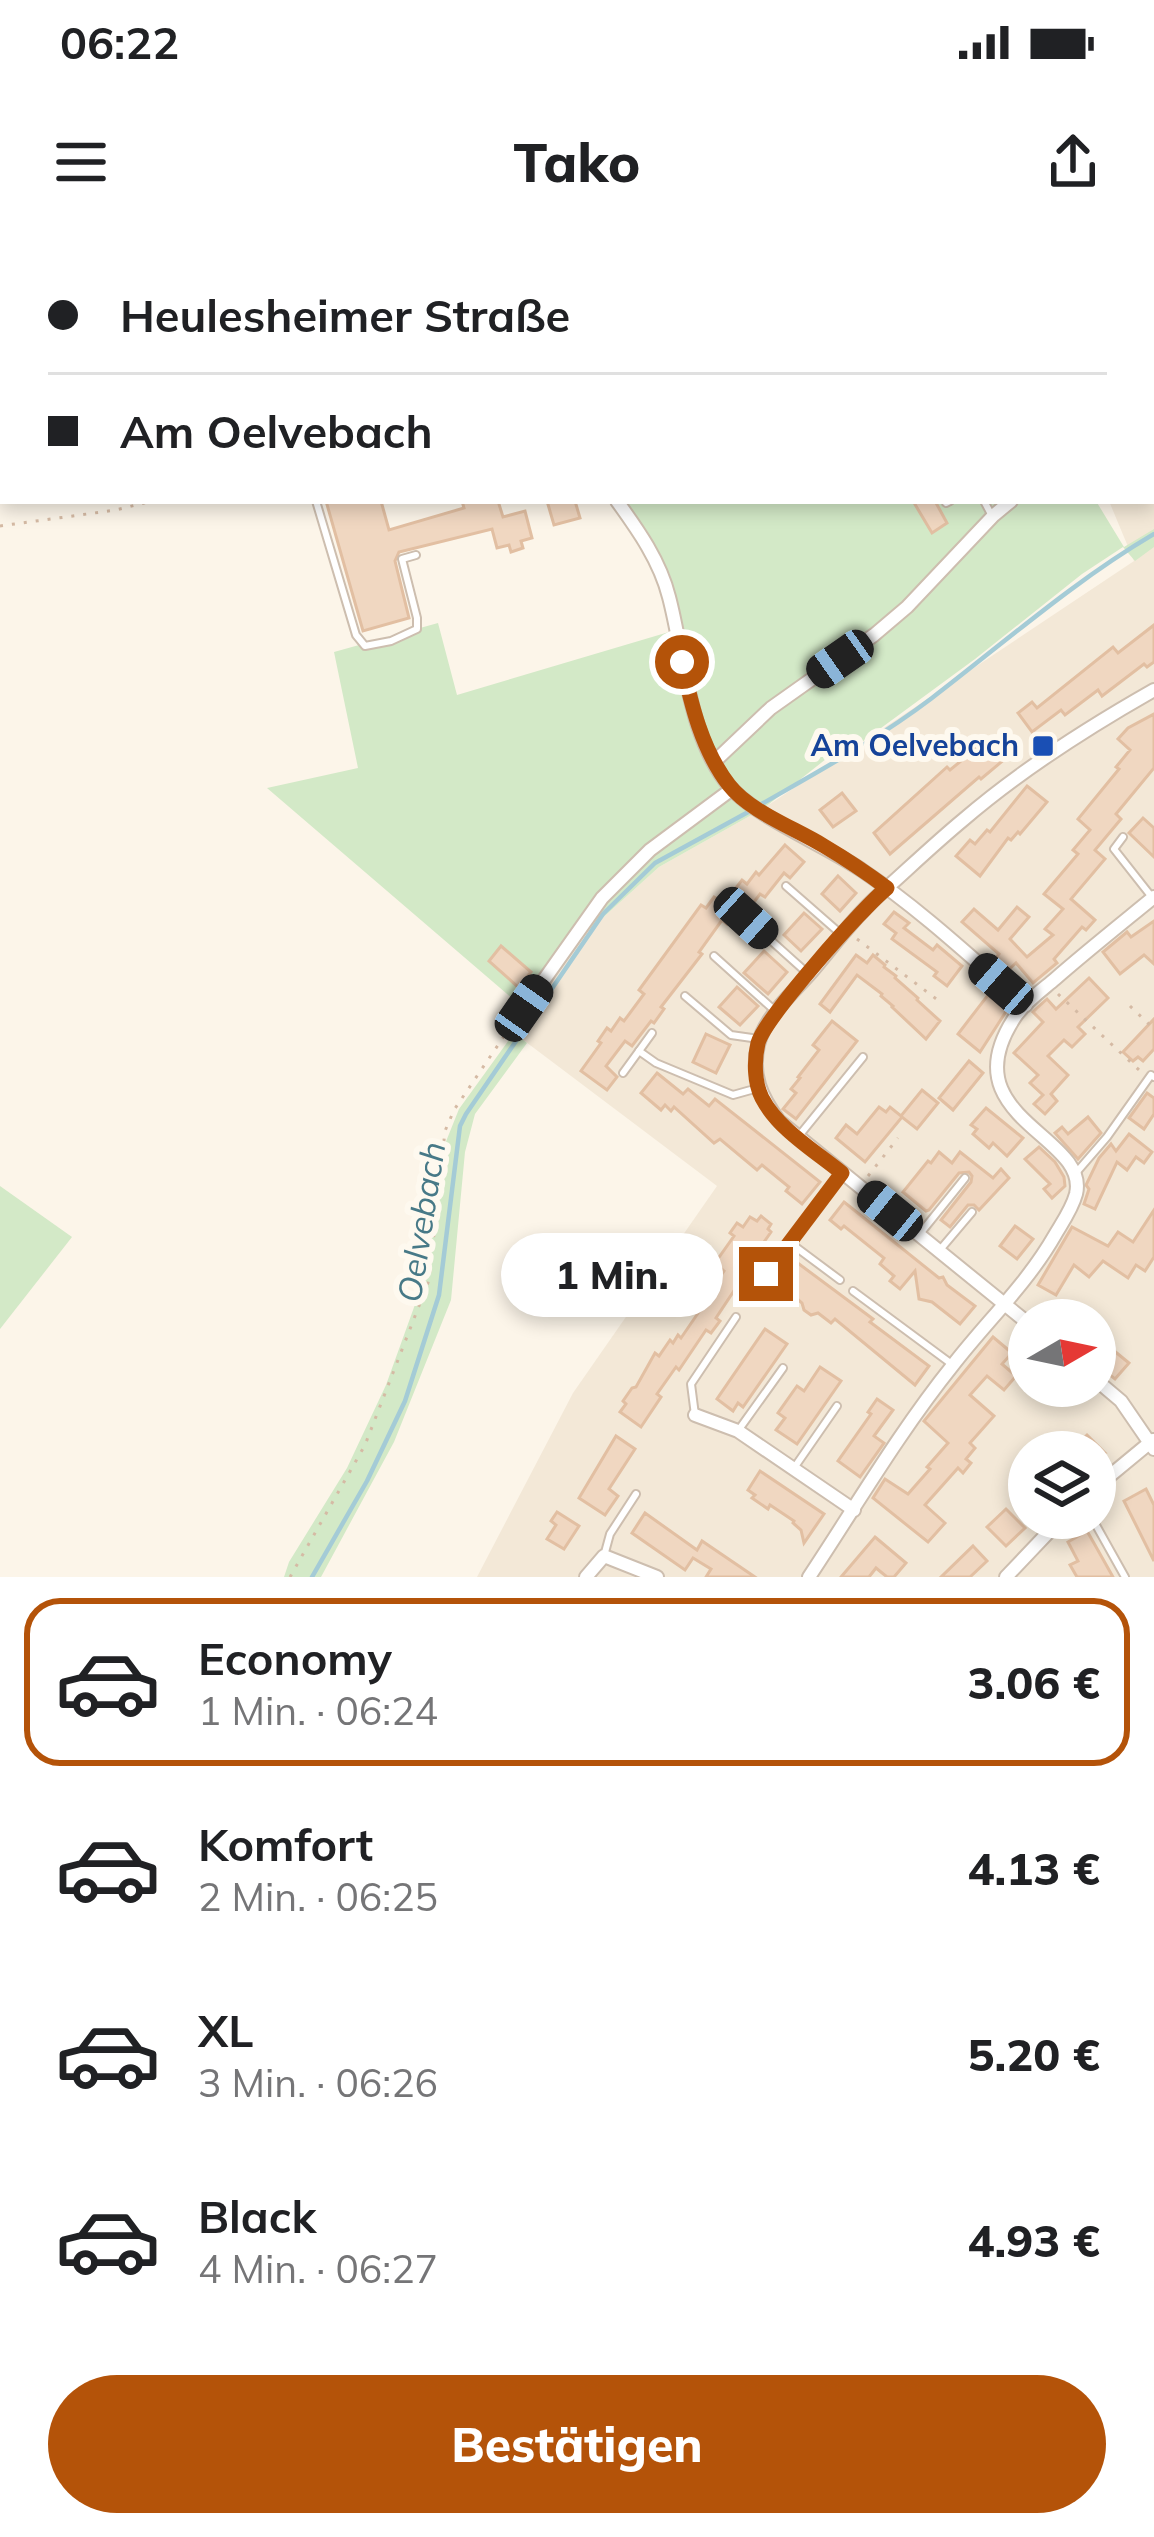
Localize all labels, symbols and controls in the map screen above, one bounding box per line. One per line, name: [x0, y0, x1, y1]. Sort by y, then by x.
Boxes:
text: 06:22: [60, 14, 179, 70]
text: Tako: [514, 128, 640, 196]
icon: menu: [48, 129, 114, 195]
icon: share: [1040, 129, 1106, 195]
text: Heulesheimer Straße: [120, 287, 570, 343]
text: Am Oelvebach: [120, 403, 433, 459]
car: [800, 624, 880, 694]
route start: [655, 635, 709, 689]
place label: Am Oelvebach: [811, 726, 1019, 764]
marker: Am Oelvebach: [1030, 733, 1056, 759]
car: [707, 881, 785, 955]
car: [962, 947, 1040, 1021]
car: [489, 968, 559, 1048]
water label: Oelvebach: [388, 1139, 453, 1305]
car: [851, 1174, 929, 1248]
callout: 1 Min.: [502, 1232, 724, 1316]
route end: [739, 1247, 793, 1301]
text: 1 Min.: [555, 1250, 669, 1299]
north arrow: [1008, 1299, 1116, 1407]
map controls: [1008, 1299, 1116, 1539]
button: layers: [1008, 1431, 1116, 1539]
icon: car: [54, 1628, 162, 1736]
text: Economy: [198, 1630, 392, 1686]
text: 3.06 €: [968, 1654, 1100, 1710]
text: 1 Min. · 06:24: [198, 1686, 438, 1735]
icon: car: [54, 1814, 162, 1922]
text: Komfort: [198, 1816, 373, 1872]
text: 4.13 €: [968, 1840, 1100, 1896]
text: 2 Min. · 06:25: [198, 1872, 438, 1921]
icon: car: [54, 2000, 162, 2108]
text: XL: [198, 2002, 253, 2058]
text: 5.20 €: [968, 2026, 1100, 2082]
text: 3 Min. · 06:26: [198, 2058, 438, 2107]
icon: car: [54, 2186, 162, 2294]
text: Black: [198, 2188, 316, 2244]
text: 4.93 €: [968, 2212, 1100, 2268]
text: 4 Min. · 06:27: [198, 2244, 438, 2293]
button: Bestätigen: [48, 2375, 1106, 2513]

